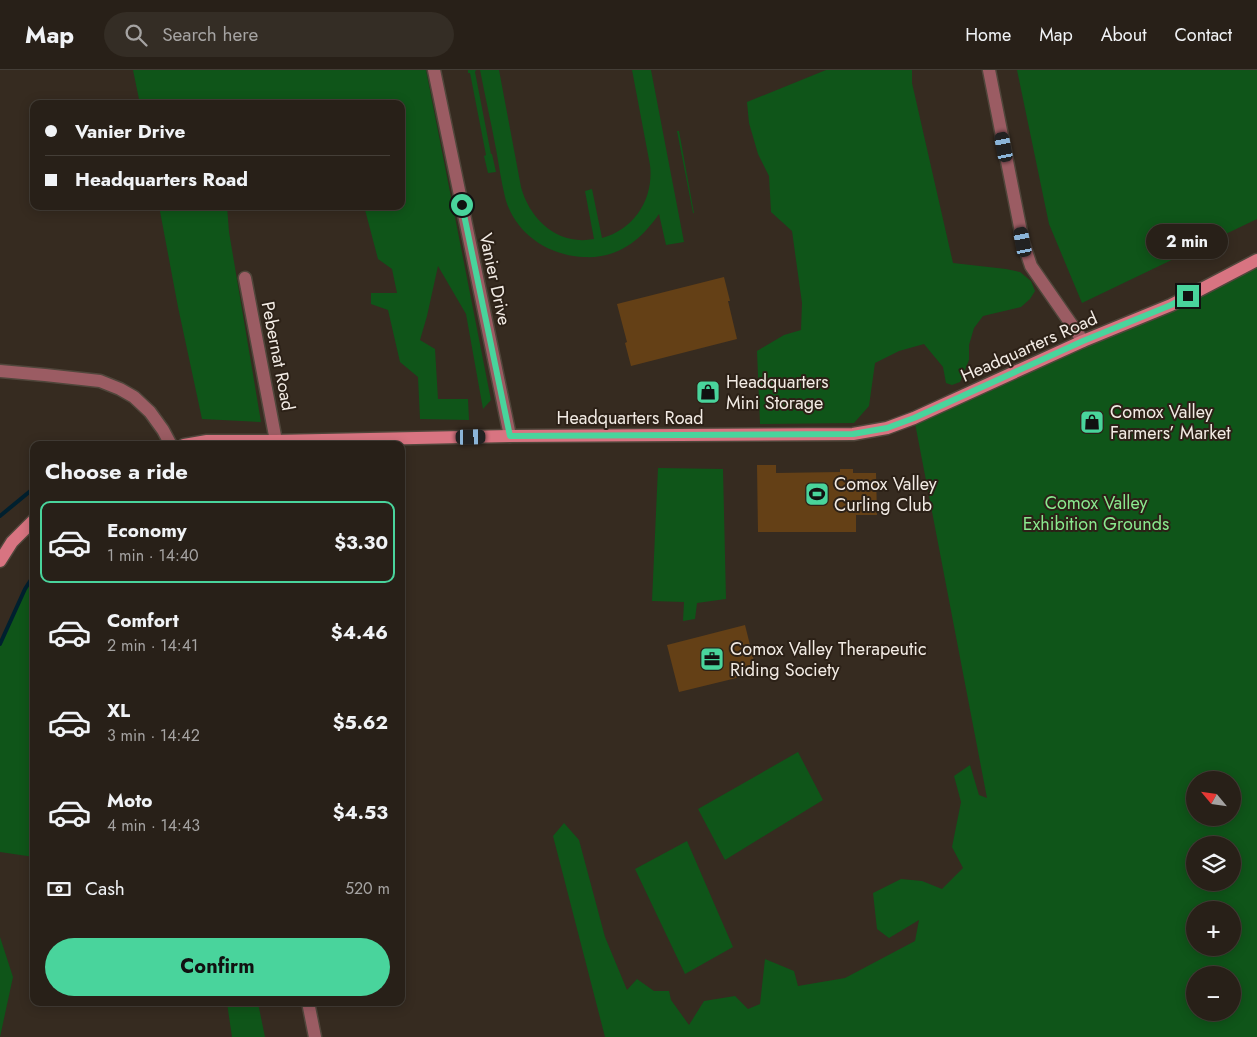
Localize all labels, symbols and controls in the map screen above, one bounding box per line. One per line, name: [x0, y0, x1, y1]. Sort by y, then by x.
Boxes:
search box: [104, 12, 454, 57]
text: Map: [25, 17, 74, 52]
icon: search: [122, 21, 150, 49]
text: Search here: [162, 21, 258, 48]
text: Home: [965, 22, 1011, 48]
text: Map: [1039, 22, 1073, 48]
text: About: [1101, 22, 1146, 48]
text: Contact: [1174, 22, 1232, 48]
text: Vanier Drive: [75, 118, 185, 145]
car: [993, 131, 1014, 163]
text: Headquarters Road: [75, 166, 248, 193]
route start: [451, 194, 473, 216]
callout: 2 min: [1147, 224, 1229, 258]
car: [1012, 226, 1033, 258]
street label: Vanier Drive: [473, 230, 517, 328]
text: 2 min: [1166, 230, 1208, 253]
route end: [1177, 285, 1199, 307]
street label: Pebernat Road: [255, 299, 301, 413]
street label: Headquarters Road: [957, 305, 1101, 389]
place label: Headquarters Mini Storage: [726, 369, 829, 416]
shop icon: Headquarters Mini Storage: [695, 379, 721, 405]
place label: Comox Valley Farmers’ Market: [1110, 399, 1231, 446]
street label: Headquarters Road: [557, 405, 703, 431]
shop icon: Comox Valley Farmers’ Market: [1079, 409, 1105, 435]
car: [455, 429, 486, 445]
text: Choose a ride: [45, 455, 188, 487]
place label: Comox Valley Curling Club: [834, 471, 937, 518]
sports icon: Comox Valley Curling Club: [804, 481, 830, 507]
park label: Comox Valley Exhibition Grounds: [1023, 490, 1169, 537]
text: Economy: [107, 517, 187, 544]
icon: car: [47, 520, 92, 565]
text: $3.30: [334, 529, 388, 556]
text: 1 min · 14:40: [107, 544, 199, 567]
text: Comfort: [107, 607, 179, 634]
icon: car: [47, 610, 92, 655]
text: $4.46: [331, 619, 388, 646]
text: 2 min · 14:41: [107, 634, 198, 657]
place label: Comox Valley Therapeutic Riding Society: [730, 636, 927, 683]
office icon: Comox Valley Therapeutic Riding Society: [699, 646, 725, 672]
text: XL: [107, 697, 130, 724]
icon: car: [47, 700, 92, 745]
text: $5.62: [333, 709, 388, 736]
text: 3 min · 14:42: [107, 724, 200, 747]
north arrow: [1186, 771, 1241, 826]
map controls: [1186, 771, 1241, 1021]
text: Moto: [107, 787, 152, 814]
icon: car: [47, 790, 92, 835]
text: $4.53: [333, 799, 388, 826]
text: 4 min · 14:43: [107, 814, 200, 837]
button: layers: [1186, 836, 1241, 891]
icon: cash: [45, 875, 73, 903]
text: Cash: [85, 875, 125, 902]
text: 520 m: [345, 877, 390, 900]
button: +: [1186, 901, 1241, 956]
button: Confirm: [45, 938, 390, 996]
button: −: [1186, 966, 1241, 1021]

